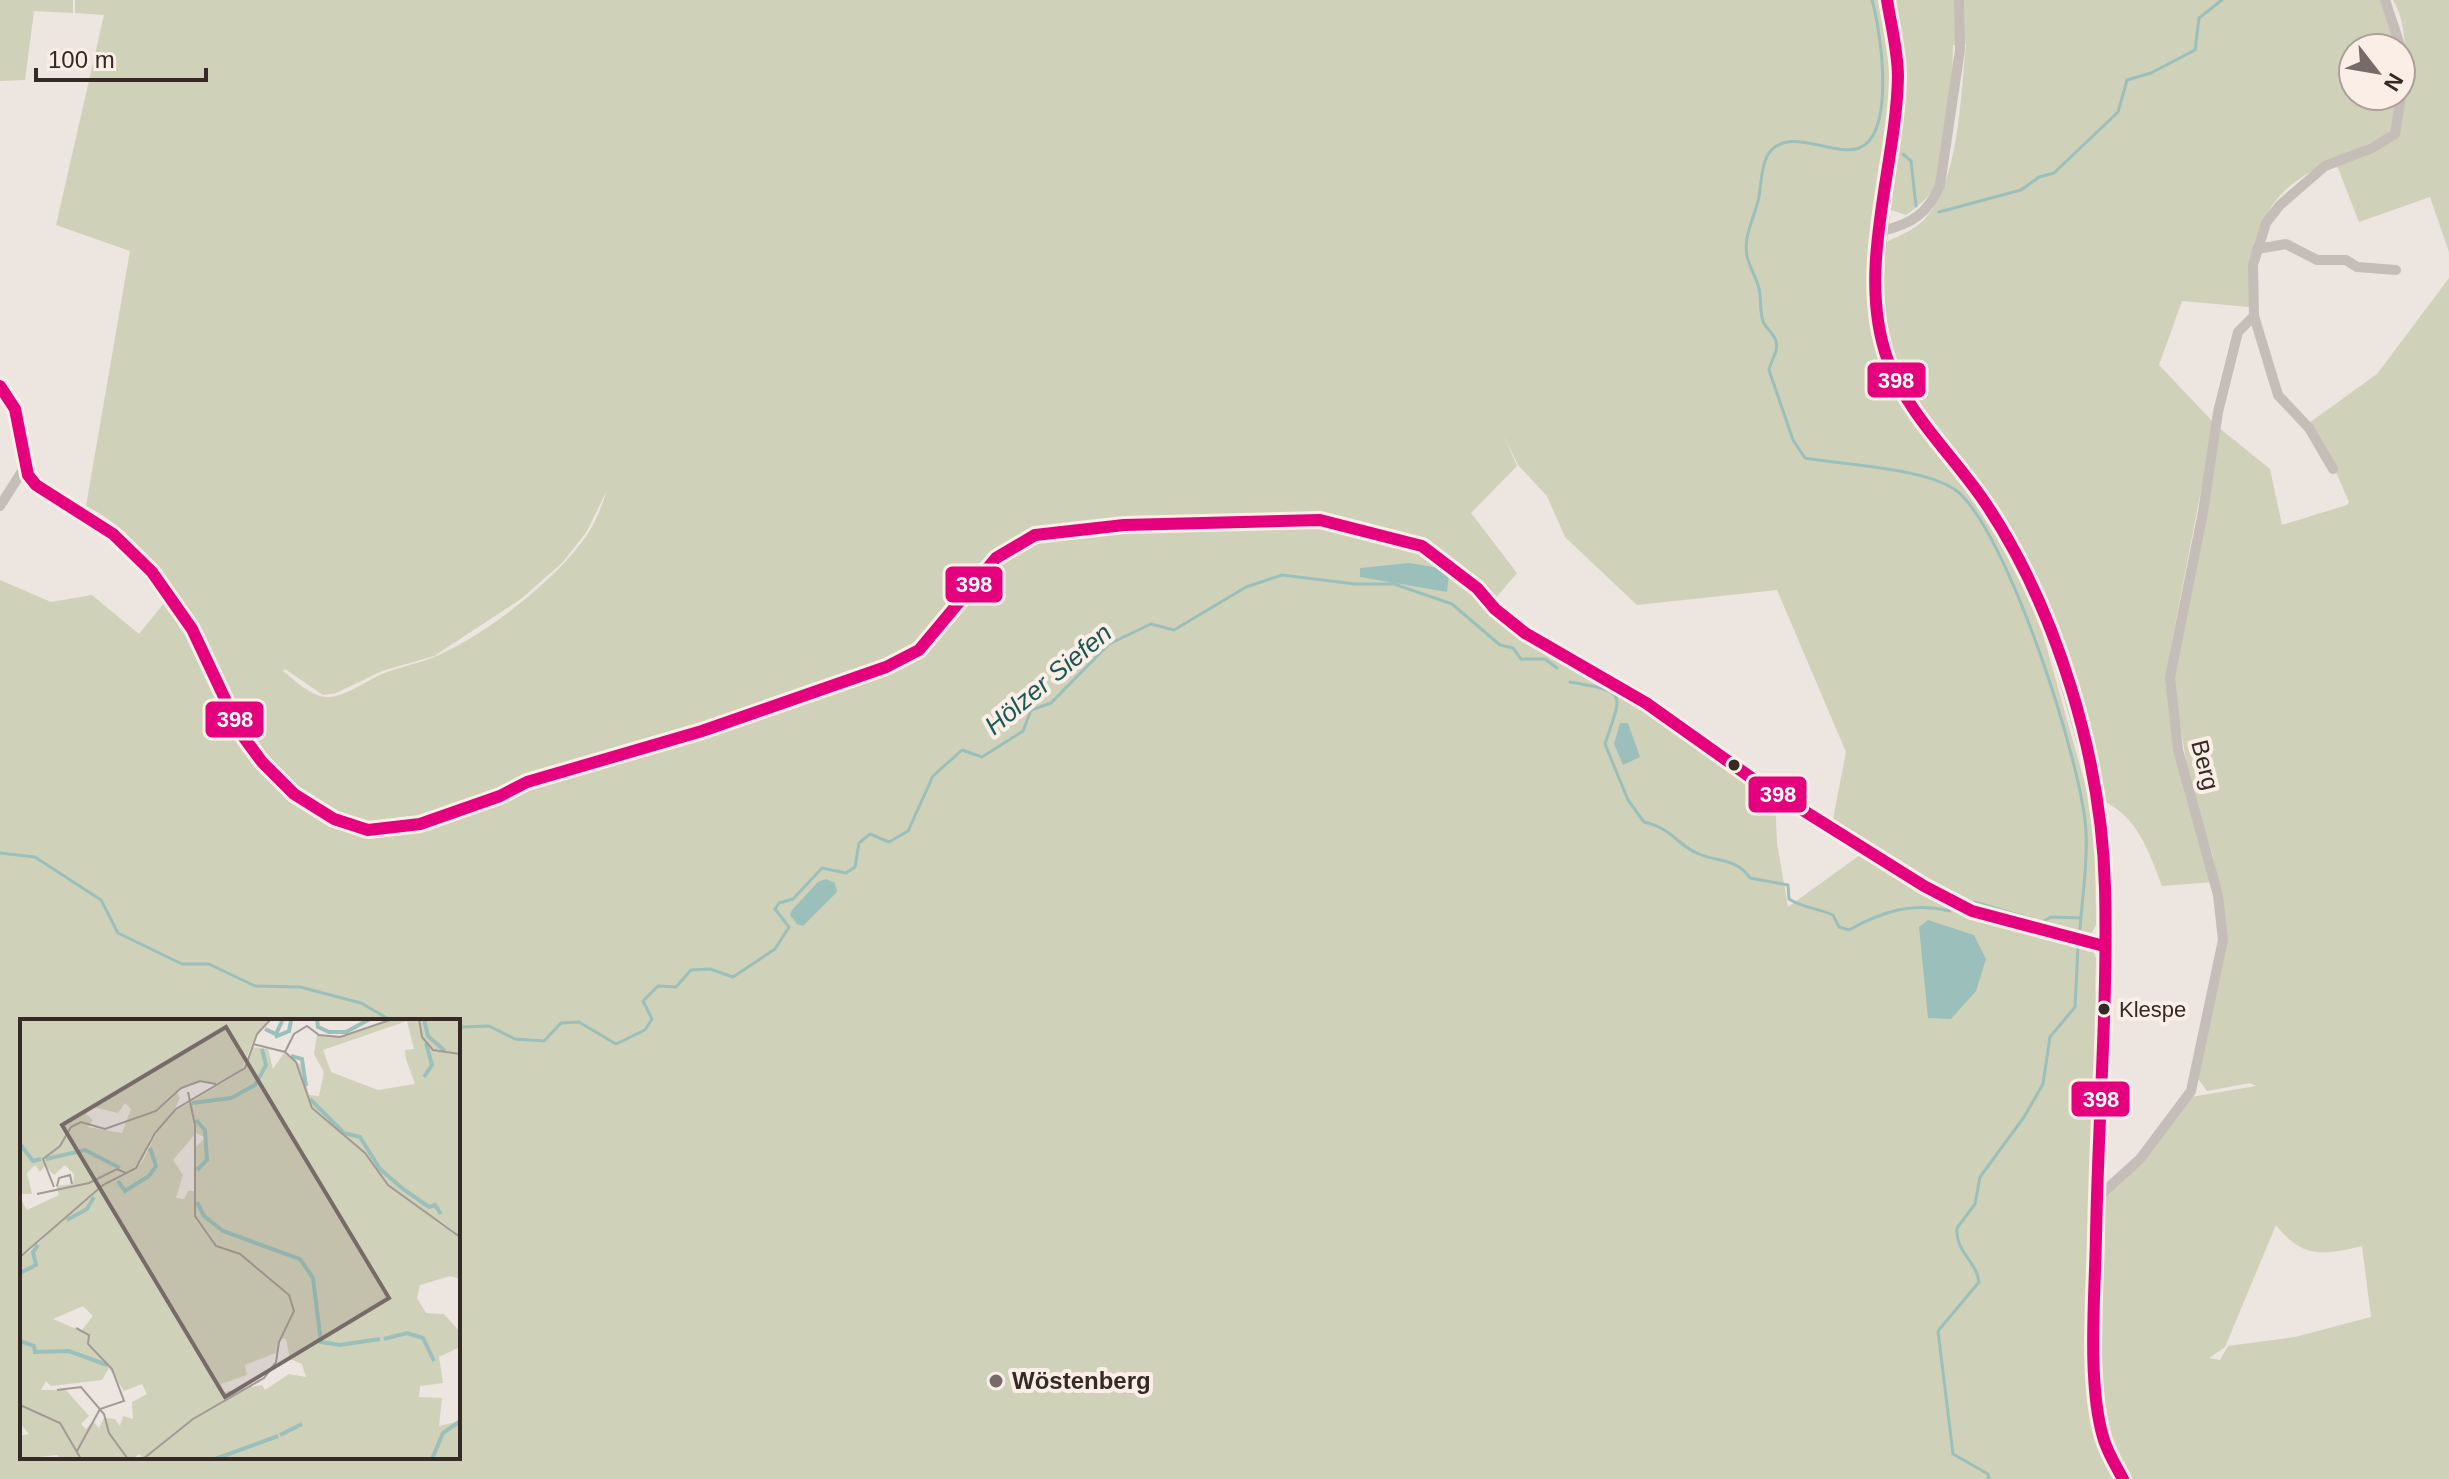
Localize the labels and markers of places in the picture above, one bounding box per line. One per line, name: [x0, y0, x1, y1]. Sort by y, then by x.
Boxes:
unlabelled marker: [1726, 757, 1742, 773]
place label: Klespe: [2119, 997, 2186, 1022]
marker: Klespe: [2096, 1001, 2112, 1017]
place label: Wöstenberg: [1012, 1367, 1151, 1394]
marker: Wöstenberg: [987, 1372, 1005, 1390]

